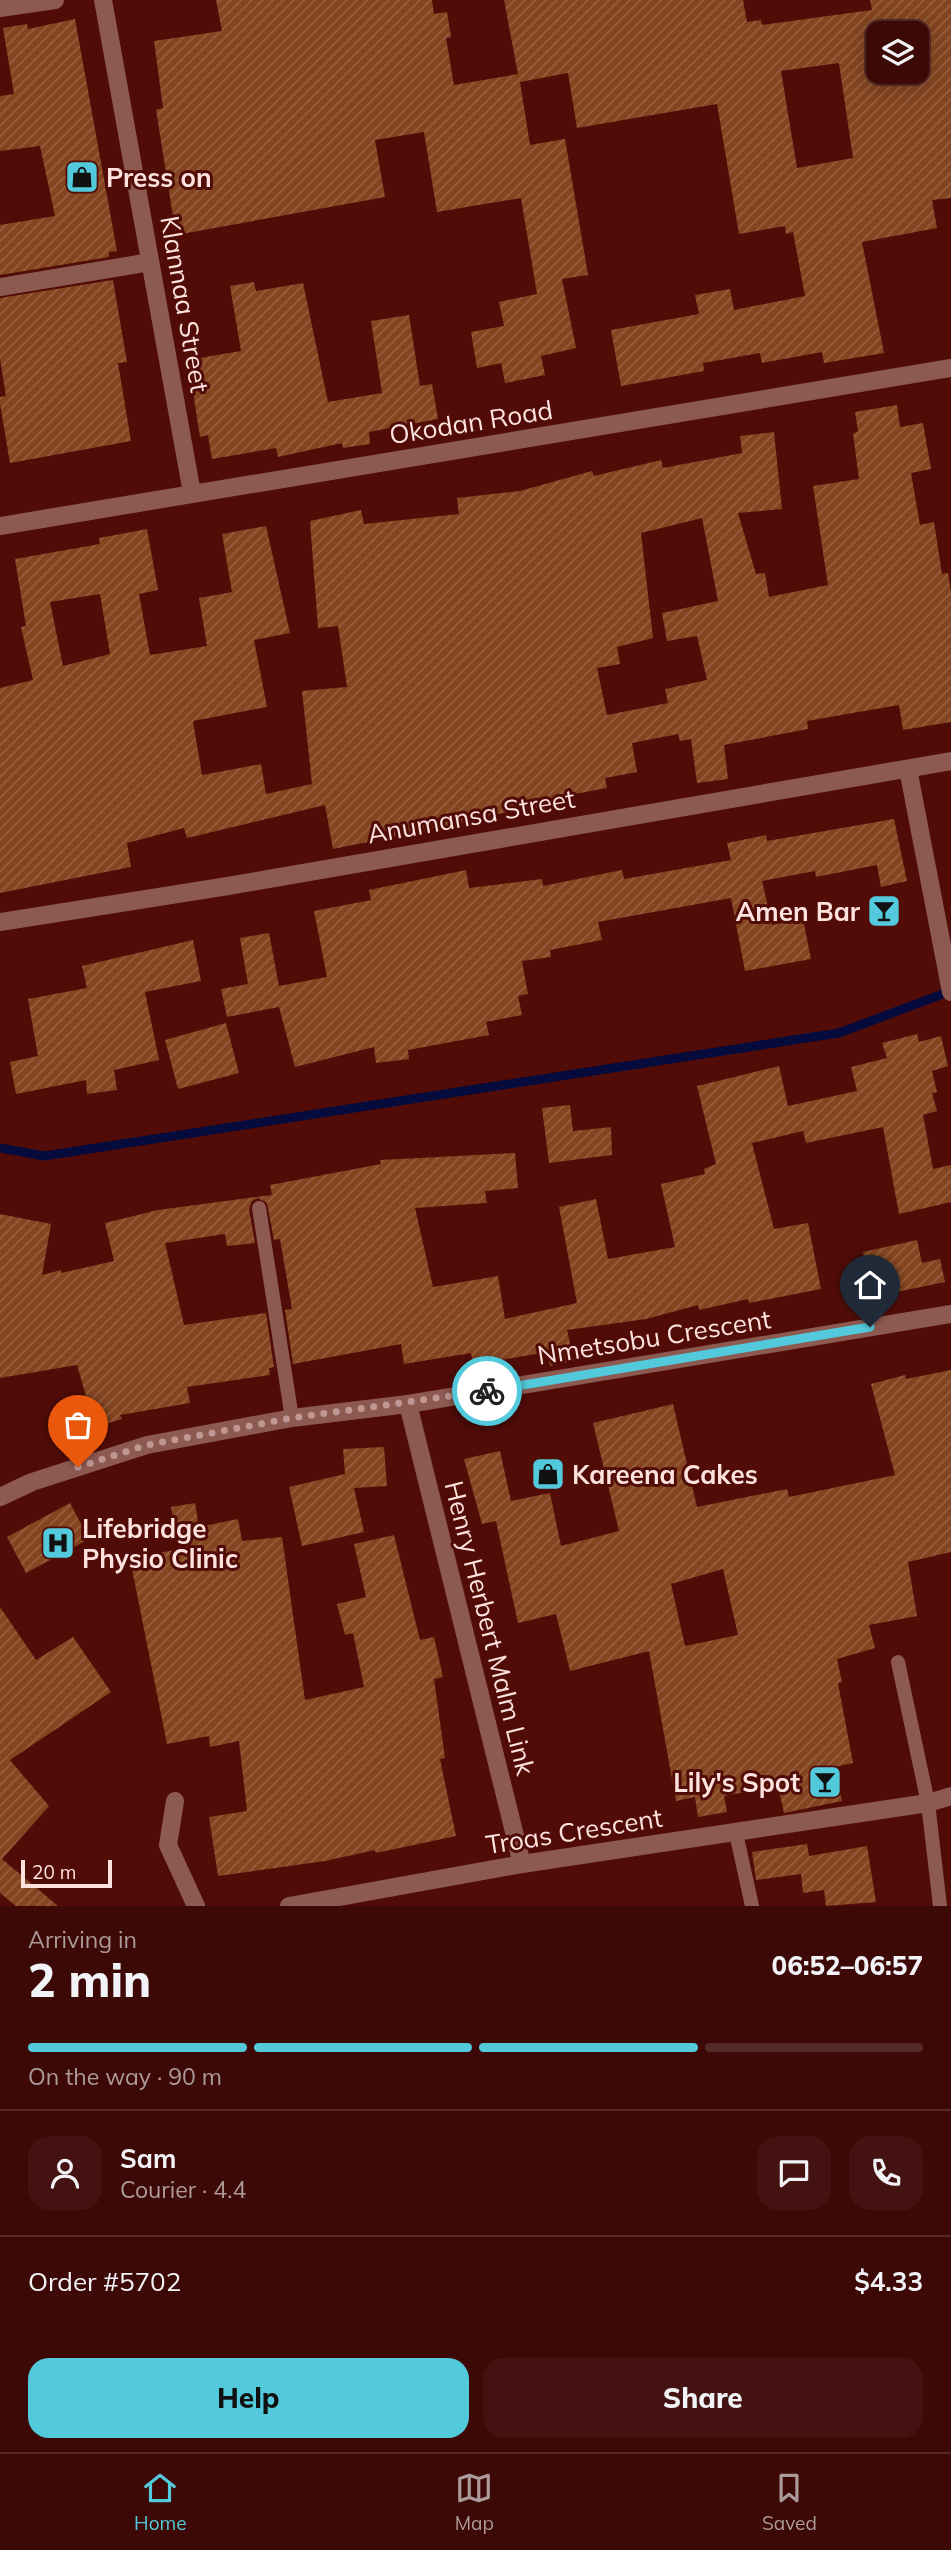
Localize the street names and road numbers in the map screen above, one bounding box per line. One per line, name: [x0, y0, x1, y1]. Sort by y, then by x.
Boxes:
street label: Klannaa Street: [153, 213, 217, 395]
street label: Okodan Road: [387, 393, 555, 451]
street label: Anumansa Street: [365, 781, 577, 851]
street label: Nmetsobu Crescent: [535, 1302, 773, 1372]
street label: Henry Herbert Malm Link: [437, 1477, 543, 1779]
street label: Troas Crescent: [483, 1801, 665, 1861]

